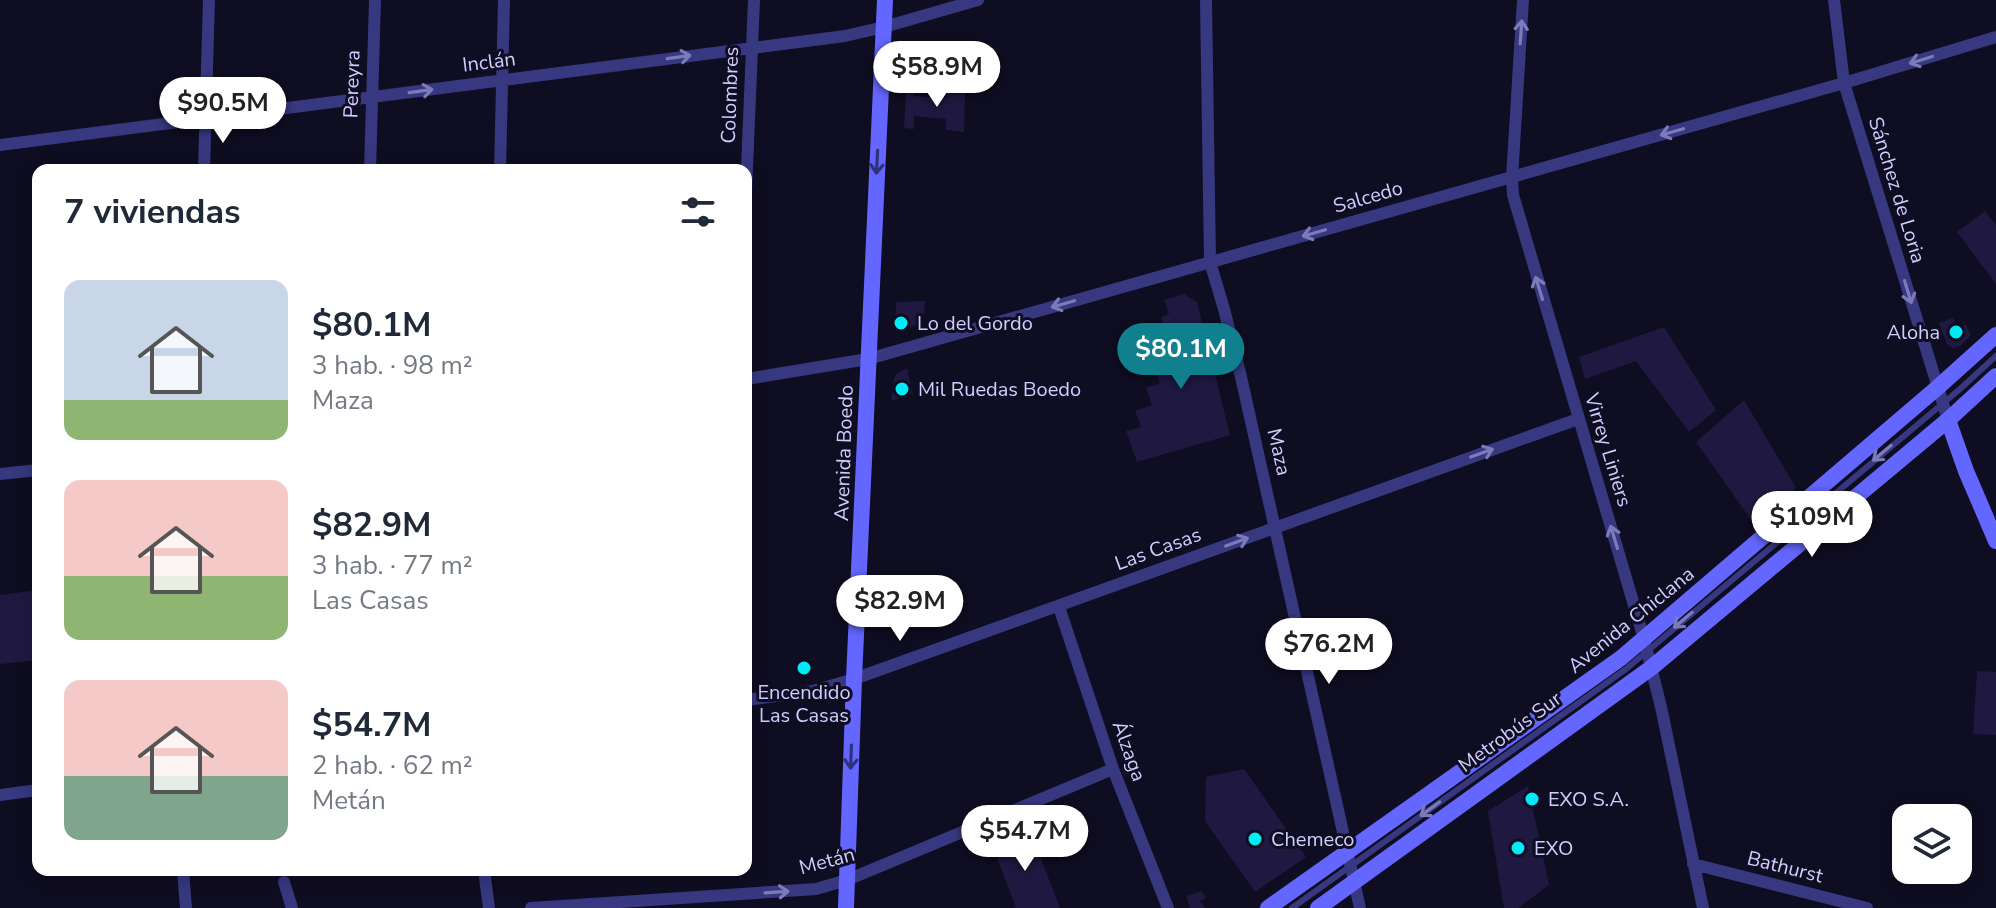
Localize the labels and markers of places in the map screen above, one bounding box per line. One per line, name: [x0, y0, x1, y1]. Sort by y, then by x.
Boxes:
pin: $58.9M: [872, 41, 1002, 109]
pin: $90.5M: [158, 77, 288, 145]
place label: Lo del Gordo: [917, 310, 1033, 337]
marker: Lo del Gordo: [892, 314, 910, 332]
place label: Aloha: [1887, 319, 1940, 346]
pin: $80.1M: [1116, 323, 1246, 391]
marker: Aloha: [1947, 323, 1965, 341]
place label: Mil Ruedas Boedo: [918, 376, 1081, 403]
marker: Mil Ruedas Boedo: [893, 380, 911, 398]
pin: $109M: [1756, 491, 1868, 559]
pin: $82.9M: [835, 575, 965, 643]
pin: $76.2M: [1264, 618, 1394, 686]
marker: Encendido Las Casas: [795, 659, 813, 677]
place label: Encendido Las Casas: [757, 679, 851, 729]
place label: EXO S.A.: [1548, 786, 1629, 813]
marker: EXO S.A.: [1523, 790, 1541, 808]
pin: $54.7M: [960, 805, 1090, 873]
place label: Chemeco: [1271, 826, 1354, 853]
marker: Chemeco: [1246, 830, 1264, 848]
place label: EXO: [1534, 835, 1573, 862]
marker: EXO: [1509, 839, 1527, 857]

